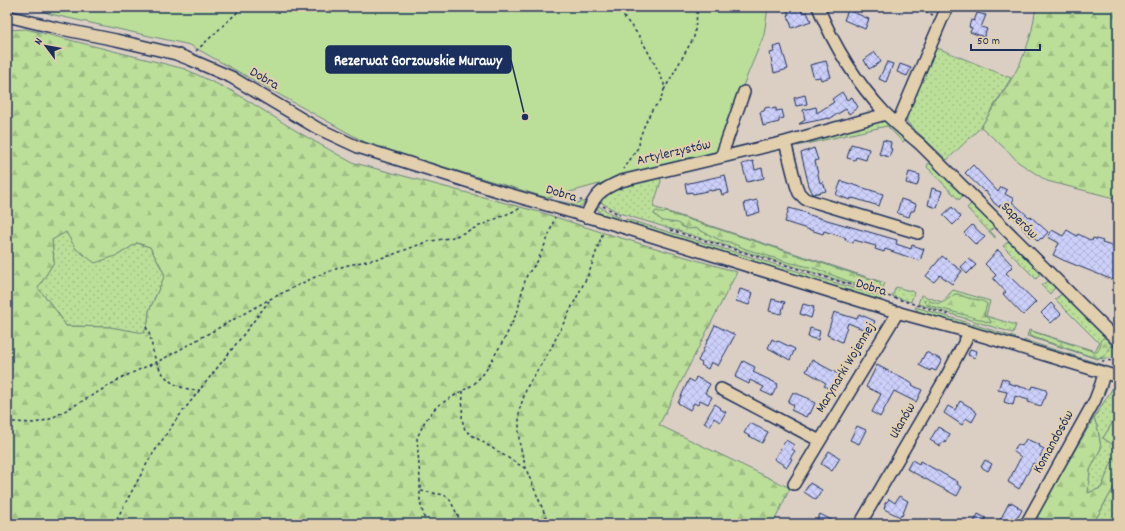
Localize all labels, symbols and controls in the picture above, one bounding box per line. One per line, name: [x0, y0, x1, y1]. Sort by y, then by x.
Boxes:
north arrow: [26, 26, 66, 66]
scale bar: [971, 26, 1040, 52]
text: 50 m: [977, 33, 1000, 50]
text: N: [31, 35, 48, 48]
callout: Rezerwat Gorzowskie Murawy: [326, 46, 511, 73]
text: Rezerwat Gorzowskie Murawy: [334, 51, 503, 73]
street label: Dobra: [245, 63, 283, 96]
street label: Artylerzystów: [635, 135, 713, 171]
street label: Dobra: [543, 180, 579, 208]
street label: Saperów: [996, 198, 1042, 244]
street label: Dobra: [853, 274, 889, 302]
street label: Marynarki Wojennej: [811, 319, 881, 417]
street label: Ułanów: [885, 399, 921, 443]
street label: Komandosów: [1028, 407, 1080, 477]

